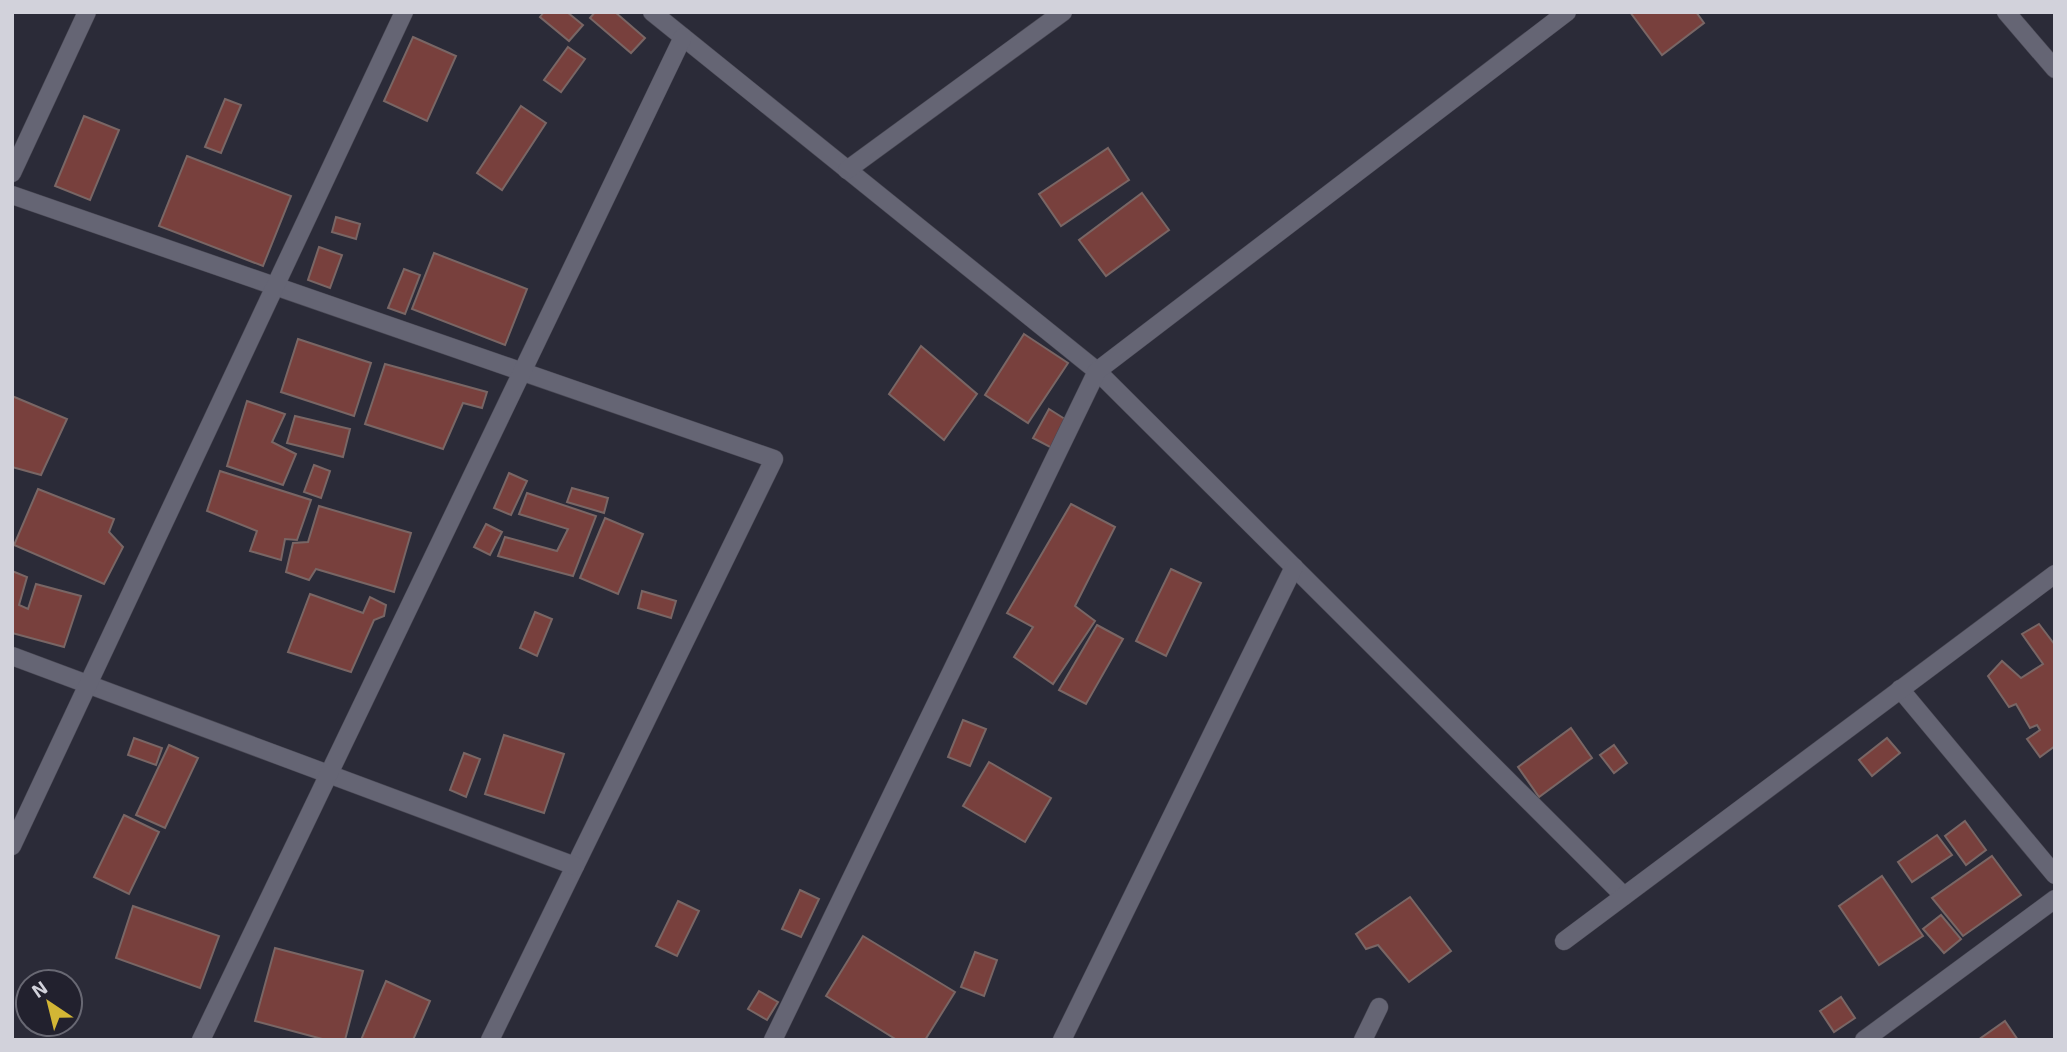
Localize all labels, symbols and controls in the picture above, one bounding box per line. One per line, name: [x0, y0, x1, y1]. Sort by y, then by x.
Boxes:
north arrow: [14, 968, 84, 1038]
text: N: [27, 975, 51, 1002]

